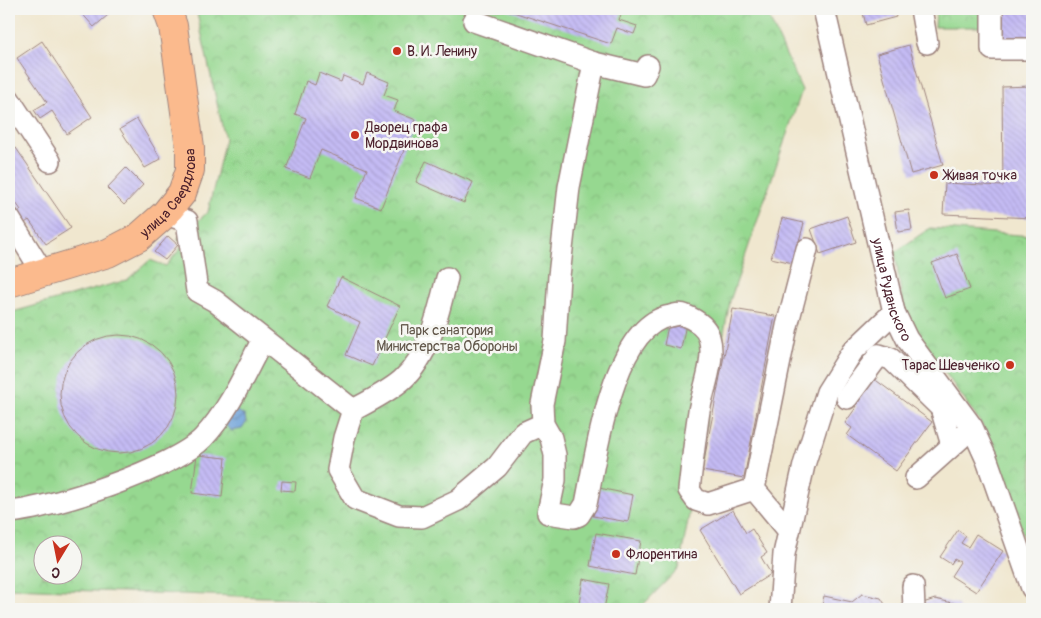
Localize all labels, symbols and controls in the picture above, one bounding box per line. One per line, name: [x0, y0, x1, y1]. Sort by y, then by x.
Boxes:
place label: В. И. Ленину: [407, 43, 477, 60]
marker: В. И. Ленину: [391, 45, 403, 57]
place label: Дворец графа Мордвинова: [364, 119, 447, 152]
marker: Дворец графа Мордвинова: [349, 129, 361, 141]
street label: улица Свердлова: [136, 149, 199, 242]
place label: Живая точка: [942, 167, 1017, 184]
marker: Живая точка: [928, 169, 940, 181]
street label: улица Руданского: [868, 236, 915, 345]
park label: Парк санатория Министерства Обороны: [376, 322, 518, 355]
place label: Тарас Шевченко: [902, 357, 1000, 374]
marker: Тарас Шевченко: [1004, 359, 1016, 371]
north arrow: [32, 536, 82, 586]
place label: Флорентина: [626, 546, 698, 563]
marker: Флорентина: [610, 548, 622, 560]
text: С: [50, 563, 62, 581]

